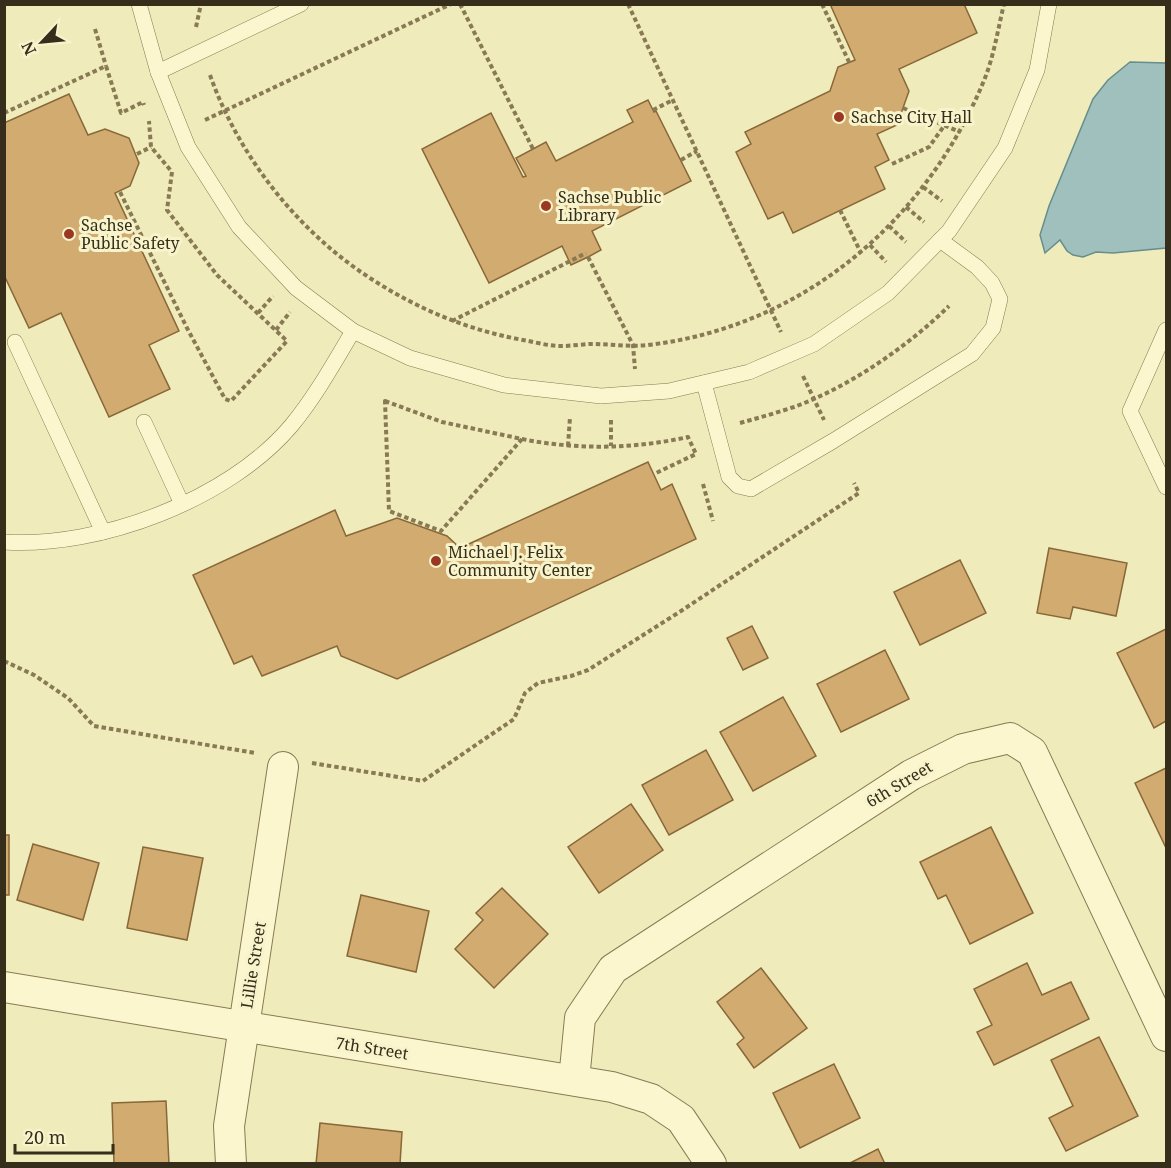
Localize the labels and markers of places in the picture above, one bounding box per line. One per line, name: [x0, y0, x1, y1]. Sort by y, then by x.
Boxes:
place label: Sachse City Hall: [851, 106, 972, 128]
marker: Sachse City Hall: [832, 110, 846, 124]
place label: Sachse Public Library: [558, 186, 661, 226]
marker: Sachse Public Library: [539, 199, 553, 213]
place label: Sachse Public Safety: [81, 214, 181, 254]
marker: Sachse Public Safety: [62, 227, 76, 241]
place label: Michael J. Felix Community Center: [448, 541, 593, 581]
marker: Michael J. Felix Community Center: [429, 554, 443, 568]

